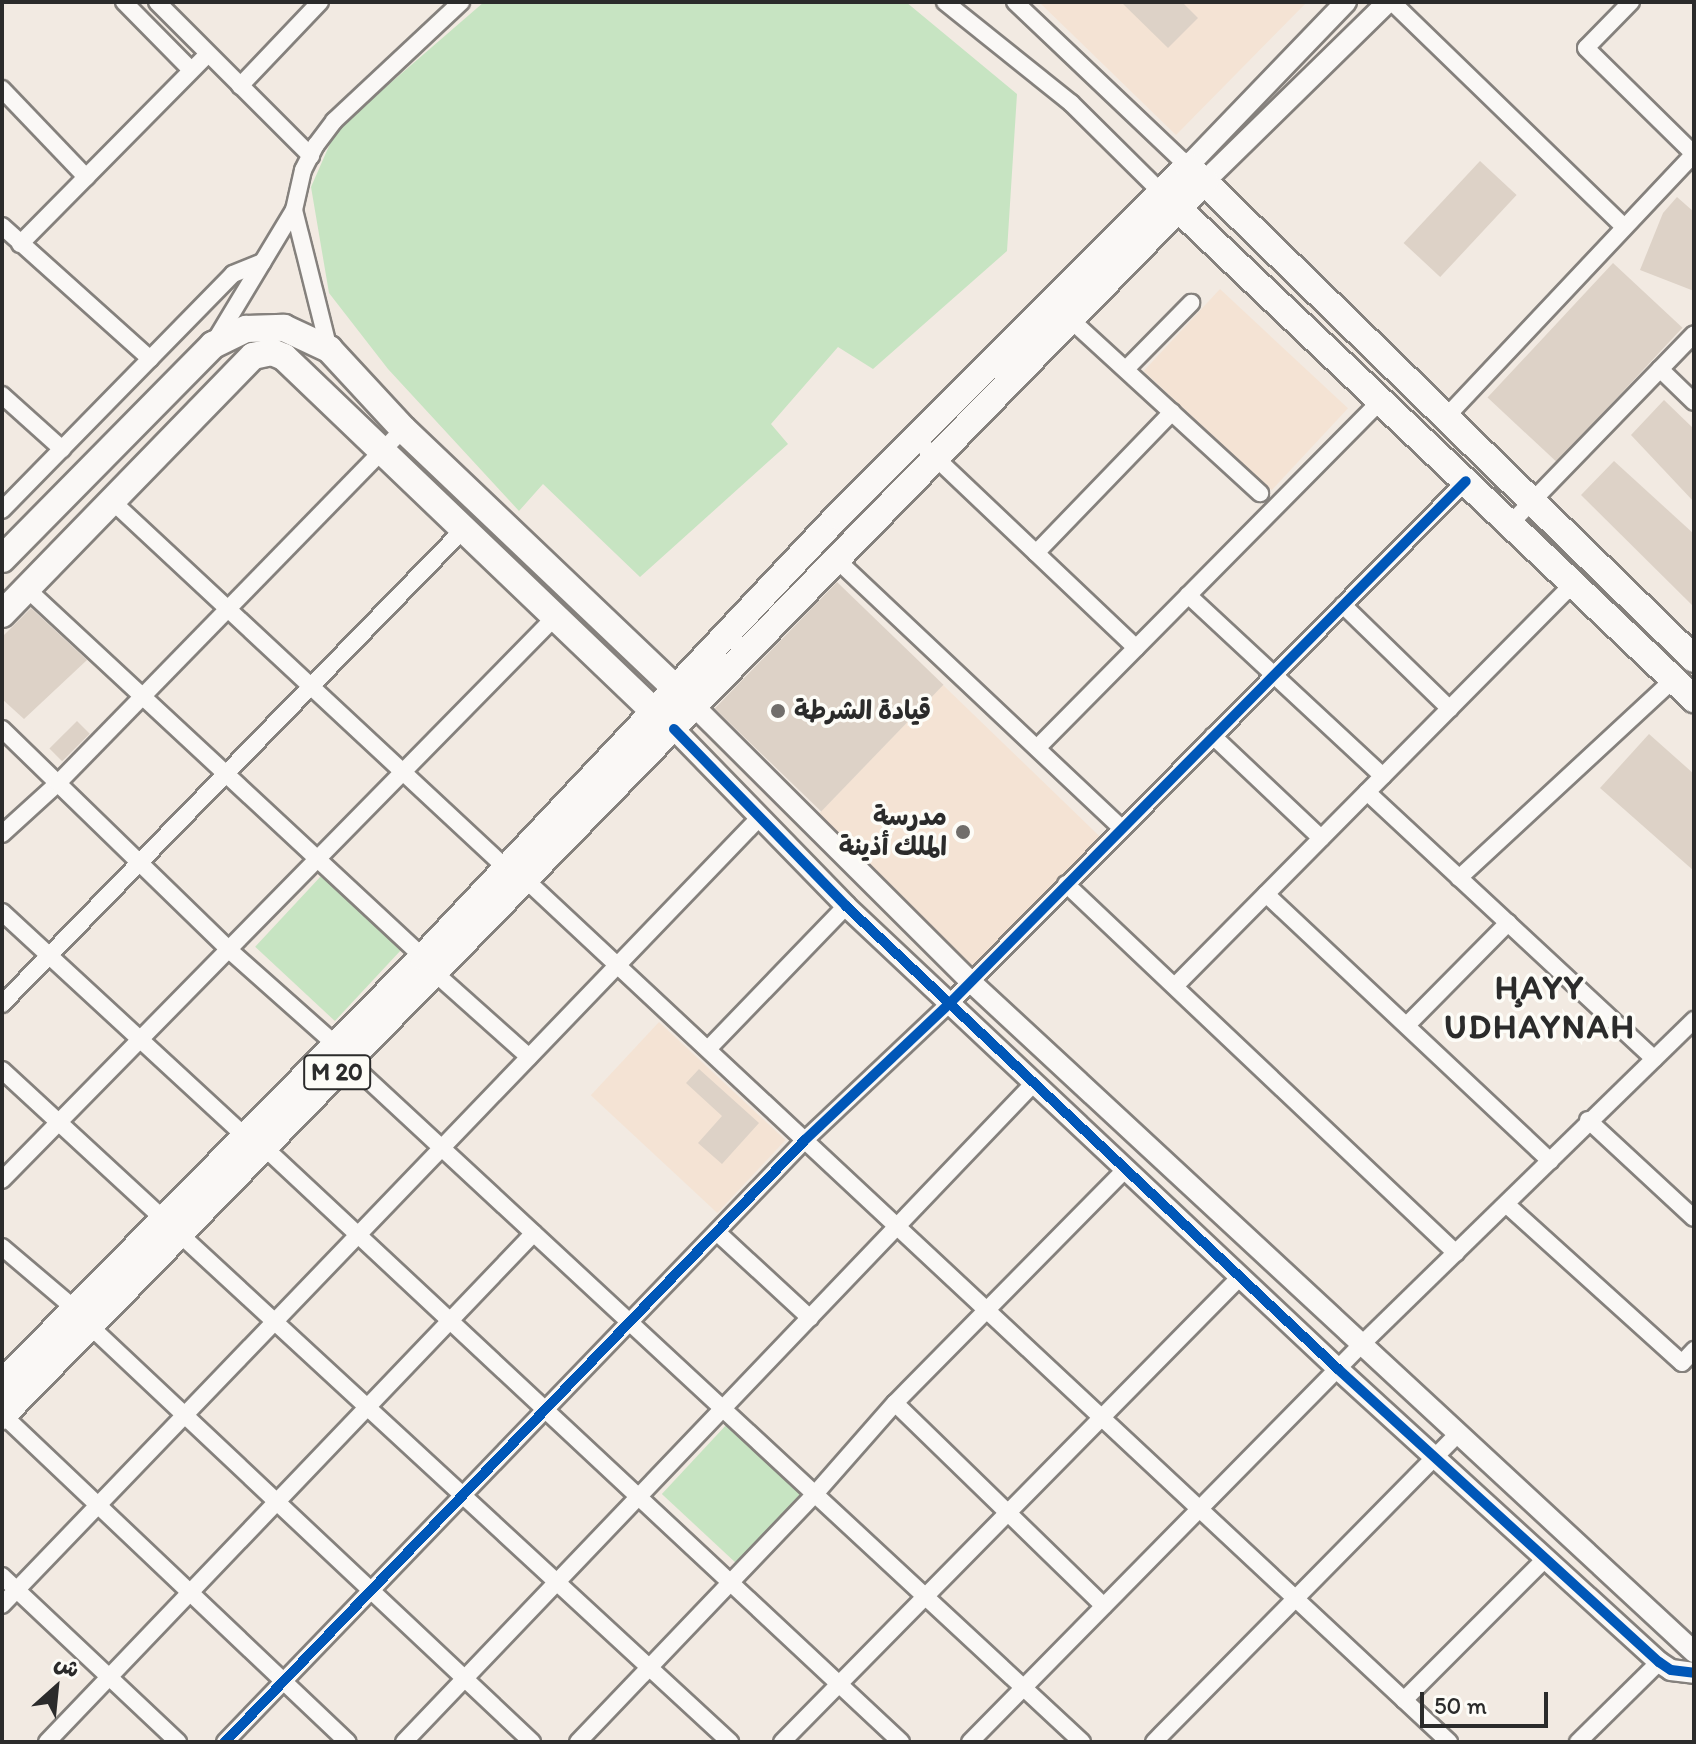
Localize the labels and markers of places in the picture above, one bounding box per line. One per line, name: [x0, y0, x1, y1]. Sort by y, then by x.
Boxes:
place label: قيادة الشرطة: [794, 695, 931, 727]
marker: قيادة الشرطة: [769, 702, 787, 720]
place label: مدرسة الملك أذينة: [839, 801, 947, 862]
marker: مدرسة الملك أذينة: [954, 823, 972, 841]

